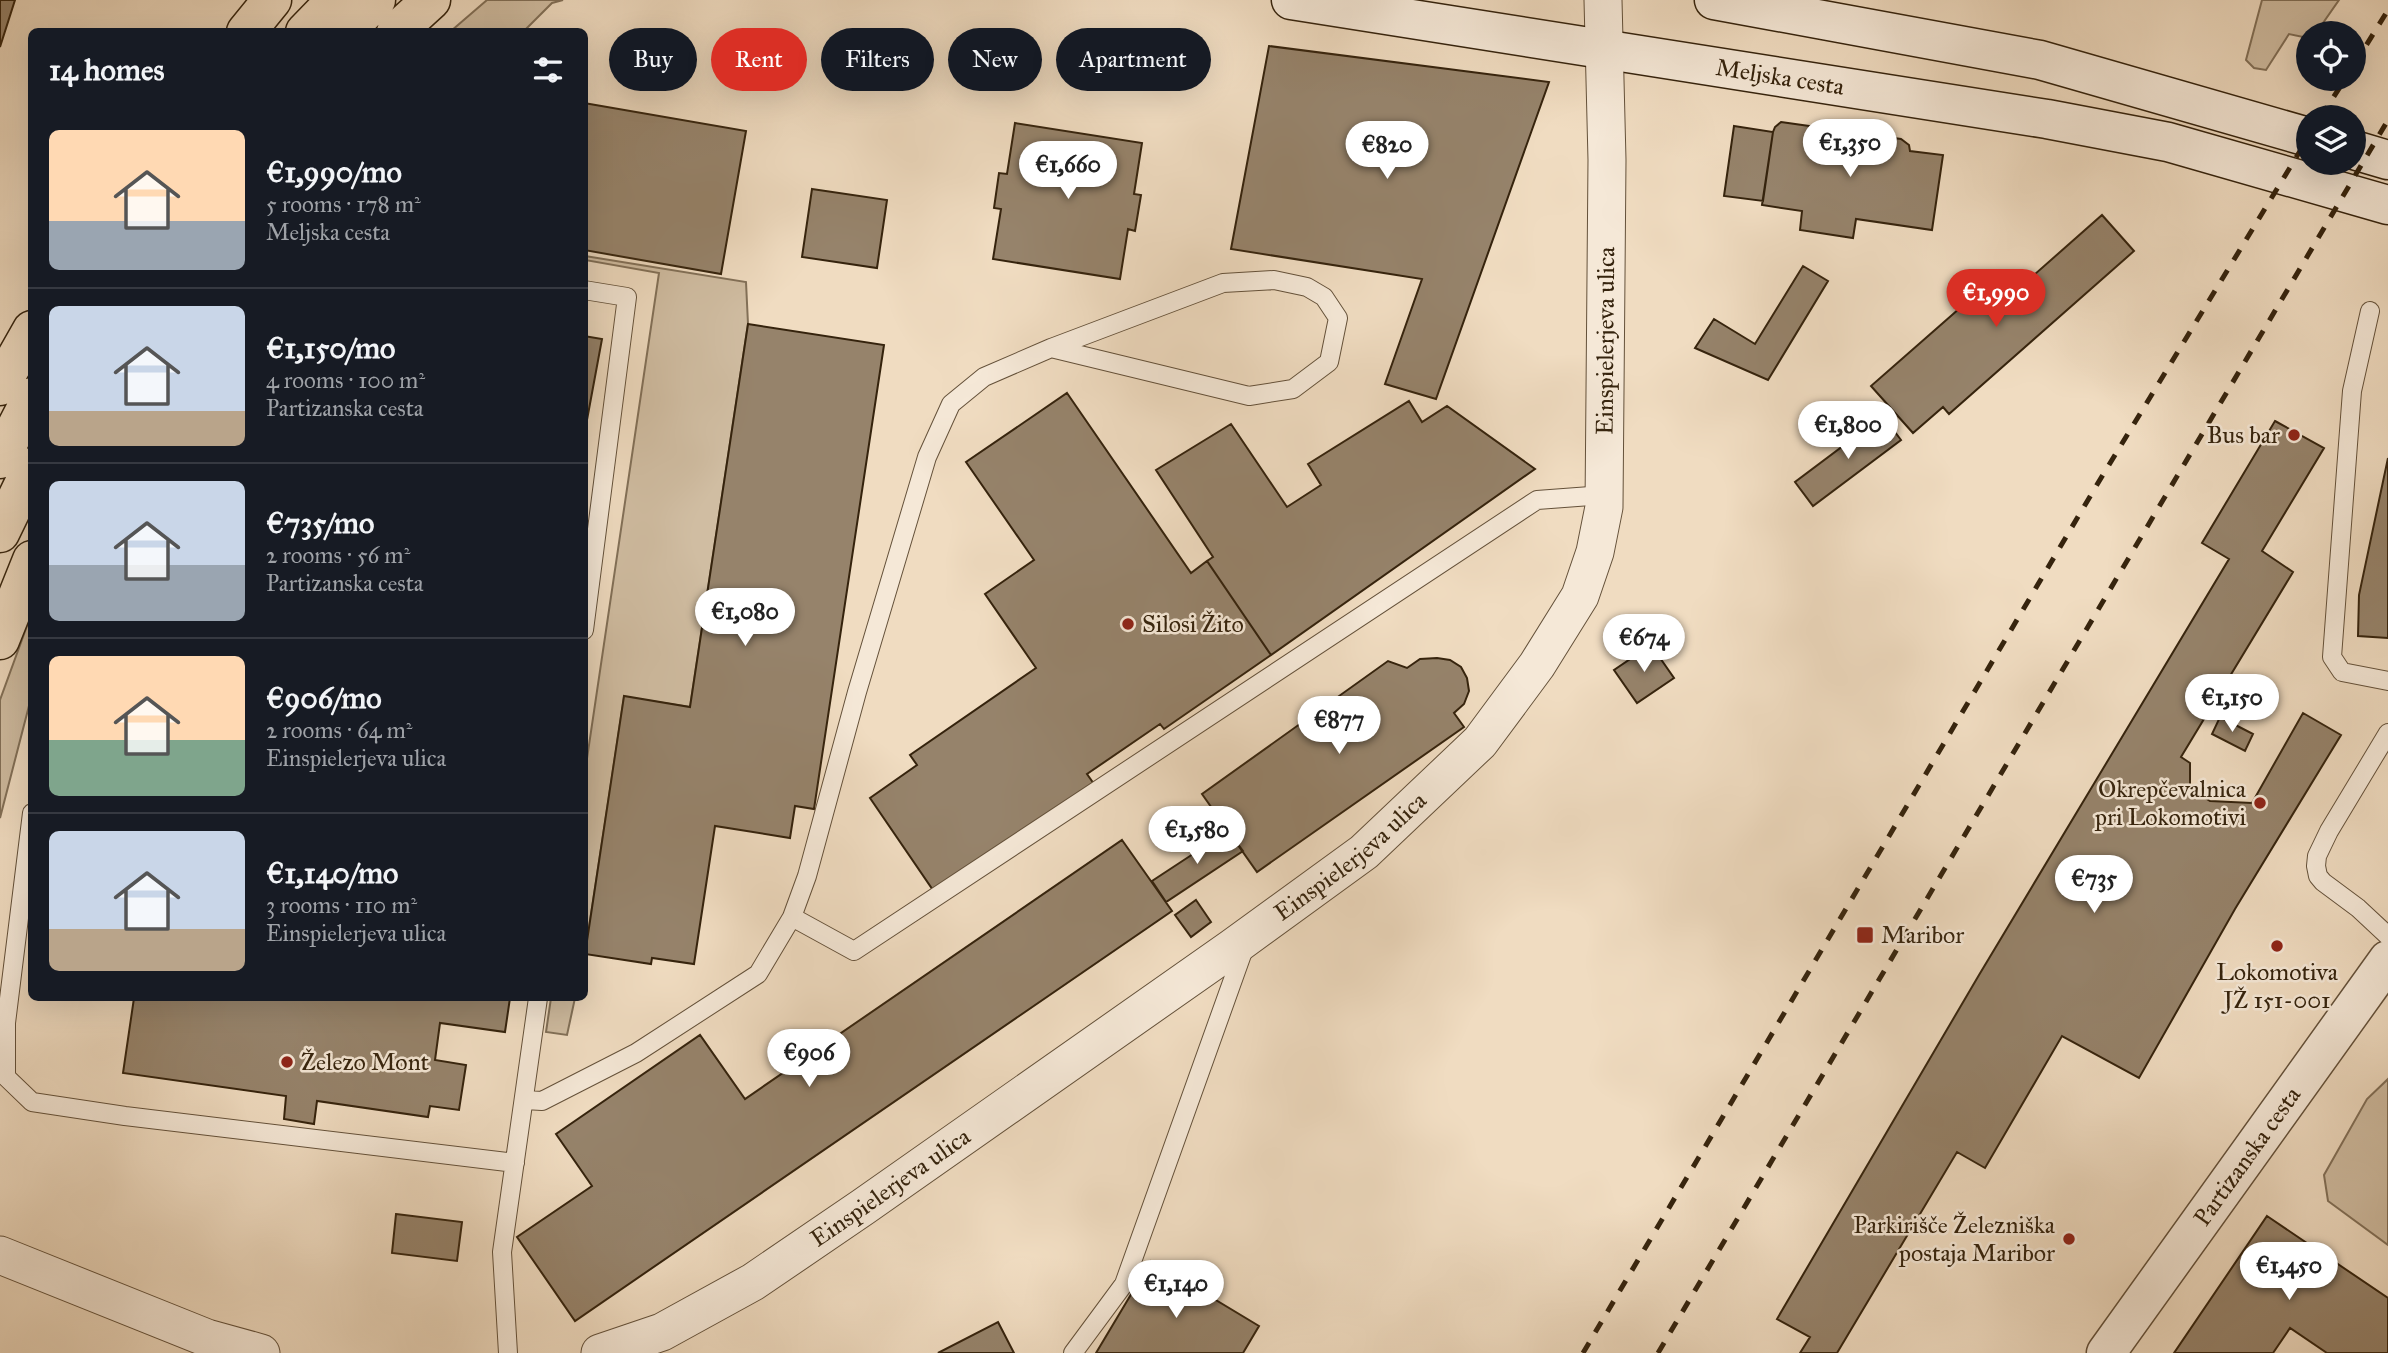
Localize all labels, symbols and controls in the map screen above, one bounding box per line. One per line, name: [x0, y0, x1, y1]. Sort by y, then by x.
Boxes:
map controls: [2296, 21, 2366, 175]
button: locate: [2296, 21, 2366, 91]
chip: Buy: [609, 28, 697, 91]
chip: Rent: [711, 28, 807, 91]
chip: Filters: [821, 28, 934, 91]
chip: New: [948, 28, 1042, 91]
chip: Apartment: [1056, 28, 1211, 91]
icon: filters: [529, 51, 567, 89]
text: 14 homes: [49, 52, 164, 88]
street label: Meljska cesta: [1714, 52, 1847, 102]
button: layers: [2296, 105, 2366, 175]
pin: €1,350: [1793, 120, 1907, 179]
pin: €820: [1346, 122, 1428, 181]
text: €1,350: [1819, 128, 1881, 156]
text: €820: [1362, 130, 1412, 158]
pin: €1,660: [1011, 142, 1125, 201]
text: €1,660: [1035, 150, 1101, 178]
text: €1,990/mo: [266, 154, 402, 190]
icon: home: [105, 158, 189, 242]
text: 5 rooms · 178 m²: [266, 190, 421, 218]
text: Meljska cesta: [266, 218, 390, 246]
street label: Einspielerjeva ulica: [1590, 246, 1621, 435]
pin: €1,990: [1939, 270, 2053, 329]
text: €1,990: [1963, 278, 2029, 306]
text: €1,150/mo: [266, 330, 395, 366]
icon: home: [105, 334, 189, 418]
text: 4 rooms · 100 m²: [266, 366, 425, 394]
text: Partizanska cesta: [266, 394, 424, 422]
pin: €1,800: [1791, 402, 1905, 461]
text: €1,800: [1814, 410, 1882, 438]
place label: Bus bar: [2207, 420, 2280, 450]
marker: Bus bar: [2286, 427, 2302, 443]
text: €735/mo: [266, 505, 374, 541]
icon: home: [105, 509, 189, 593]
text: 2 rooms · 56 m²: [266, 541, 410, 569]
text: Partizanska cesta: [266, 569, 424, 597]
pin: €1,080: [688, 588, 802, 648]
text: €1,080: [711, 597, 779, 625]
place label: Silosi Žito: [1142, 609, 1244, 639]
pin: €674: [1603, 614, 1685, 674]
marker: Silosi Žito: [1120, 616, 1136, 632]
text: €674: [1619, 623, 1669, 651]
pin: €1,150: [2175, 674, 2289, 734]
text: €906/mo: [266, 680, 382, 716]
text: €1,150: [2201, 683, 2263, 711]
icon: home: [105, 684, 189, 768]
pin: €877: [1298, 696, 1380, 756]
text: €877: [1314, 705, 1364, 733]
text: 2 rooms · 64 m²: [266, 716, 412, 744]
text: Einspielerjeva ulica: [266, 744, 446, 772]
place label: Okrepčevalnica pri Lokomotivi: [2094, 774, 2247, 832]
street label: Einspielerjeva ulica: [1268, 785, 1433, 927]
marker: Okrepčevalnica pri Lokomotivi: [2252, 795, 2268, 811]
pin: €1,580: [1140, 806, 1254, 866]
text: €1,580: [1165, 815, 1229, 843]
text: €1,140/mo: [266, 855, 398, 891]
pin: €735: [2053, 856, 2135, 915]
icon: home: [105, 859, 189, 943]
text: €735: [2071, 864, 2117, 892]
text: 3 rooms · 110 m²: [266, 891, 417, 919]
text: Einspielerjeva ulica: [266, 919, 446, 947]
place label: Maribor: [1881, 920, 1964, 950]
marker: Maribor: [1855, 925, 1875, 945]
marker: Lokomotiva JŽ 151-001: [2269, 938, 2285, 954]
place label: Lokomotiva JŽ 151-001: [2216, 957, 2339, 1015]
pin: €906: [768, 1030, 850, 1089]
text: €906: [783, 1038, 835, 1066]
place label: Železo Mont: [301, 1047, 430, 1077]
marker: Železo Mont: [279, 1054, 295, 1070]
street label: Partizanska cesta: [2187, 1080, 2308, 1232]
street label: Einspielerjeva ulica: [805, 1121, 977, 1253]
place label: Parkirišče Železniška postaja Maribor: [1853, 1210, 2056, 1268]
marker: Parkirišče Železniška postaja Maribor: [2061, 1231, 2077, 1247]
pin: €1,450: [2232, 1242, 2346, 1302]
text: €1,450: [2256, 1251, 2322, 1279]
pin: €1,140: [1119, 1260, 1233, 1320]
text: €1,140: [1144, 1269, 1208, 1297]

